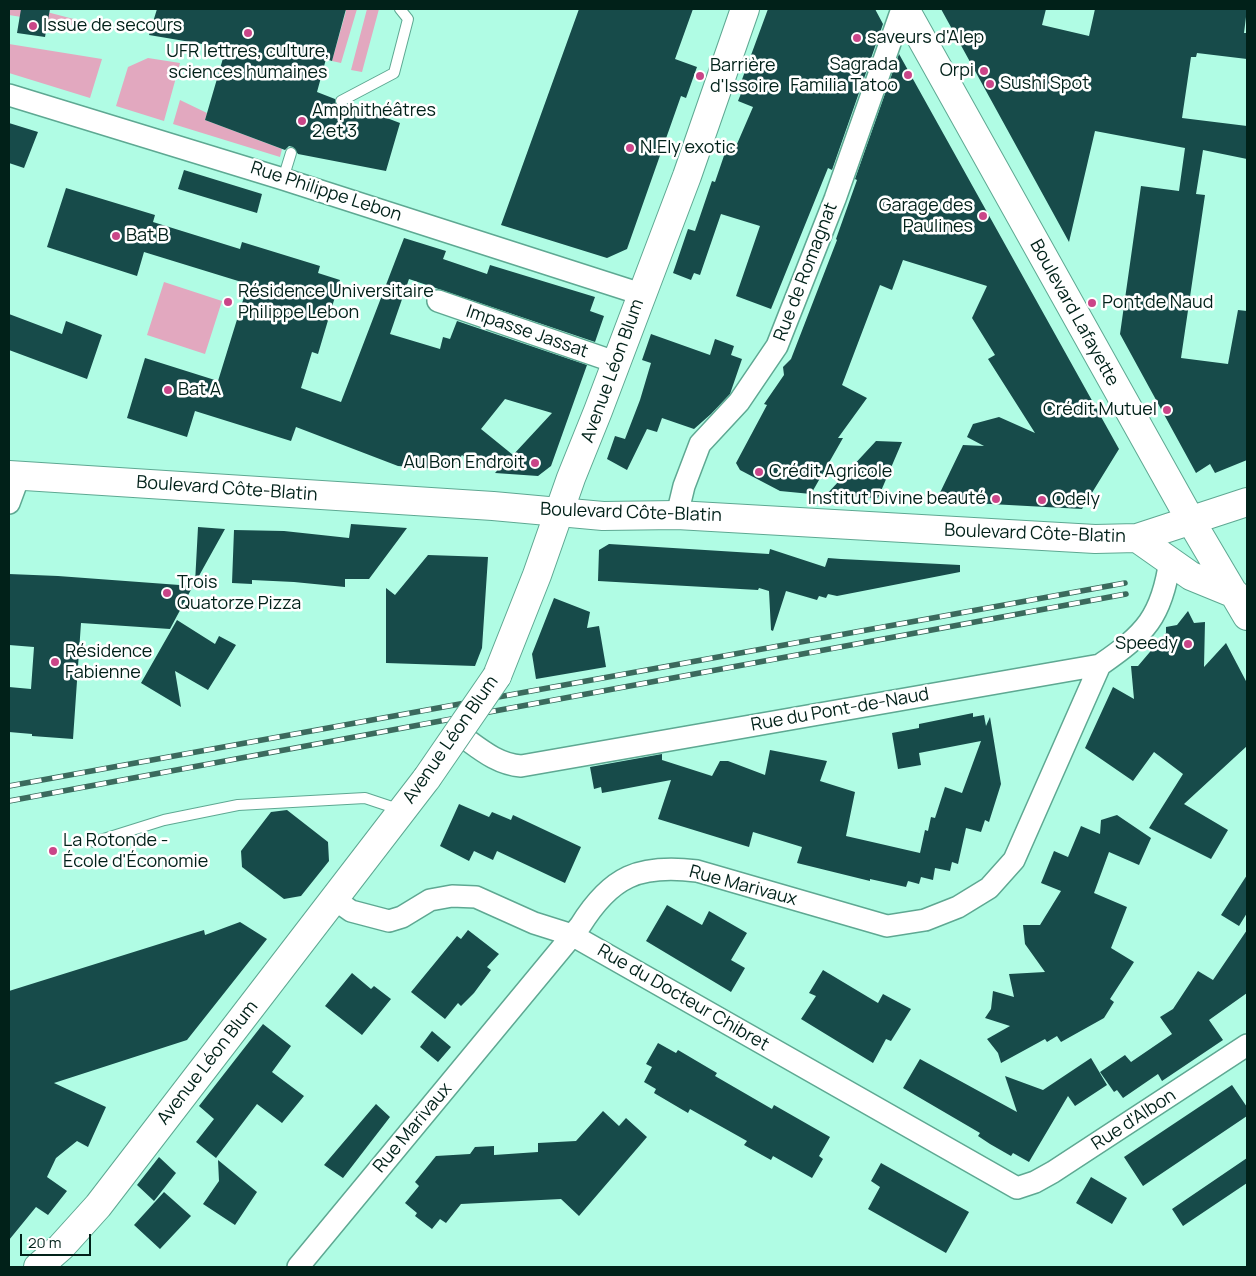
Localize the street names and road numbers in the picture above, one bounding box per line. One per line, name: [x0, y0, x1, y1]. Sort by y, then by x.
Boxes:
street label: Rue Philippe Lebon: [248, 157, 404, 227]
street label: Rue de Romagnat: [770, 200, 842, 344]
street label: Boulevard Lafayette: [1025, 236, 1123, 390]
street label: Avenue Léon Blum: [577, 296, 649, 446]
street label: Impasse Jassat: [463, 301, 591, 363]
street label: Boulevard Côte-Blatin: [136, 472, 318, 506]
street label: Boulevard Côte-Blatin: [540, 499, 722, 527]
street label: Boulevard Côte-Blatin: [944, 520, 1126, 548]
street label: Avenue Léon Blum: [399, 672, 503, 808]
street label: Rue du Pont-de-Naud: [749, 684, 931, 736]
street label: Rue Marivaux: [687, 861, 799, 911]
street label: Rue du Docteur Chibret: [593, 940, 773, 1056]
street label: Avenue Léon Blum: [153, 997, 263, 1129]
street label: Rue Marivaux: [369, 1079, 457, 1177]
street label: Rue d'Albon: [1088, 1085, 1180, 1155]

